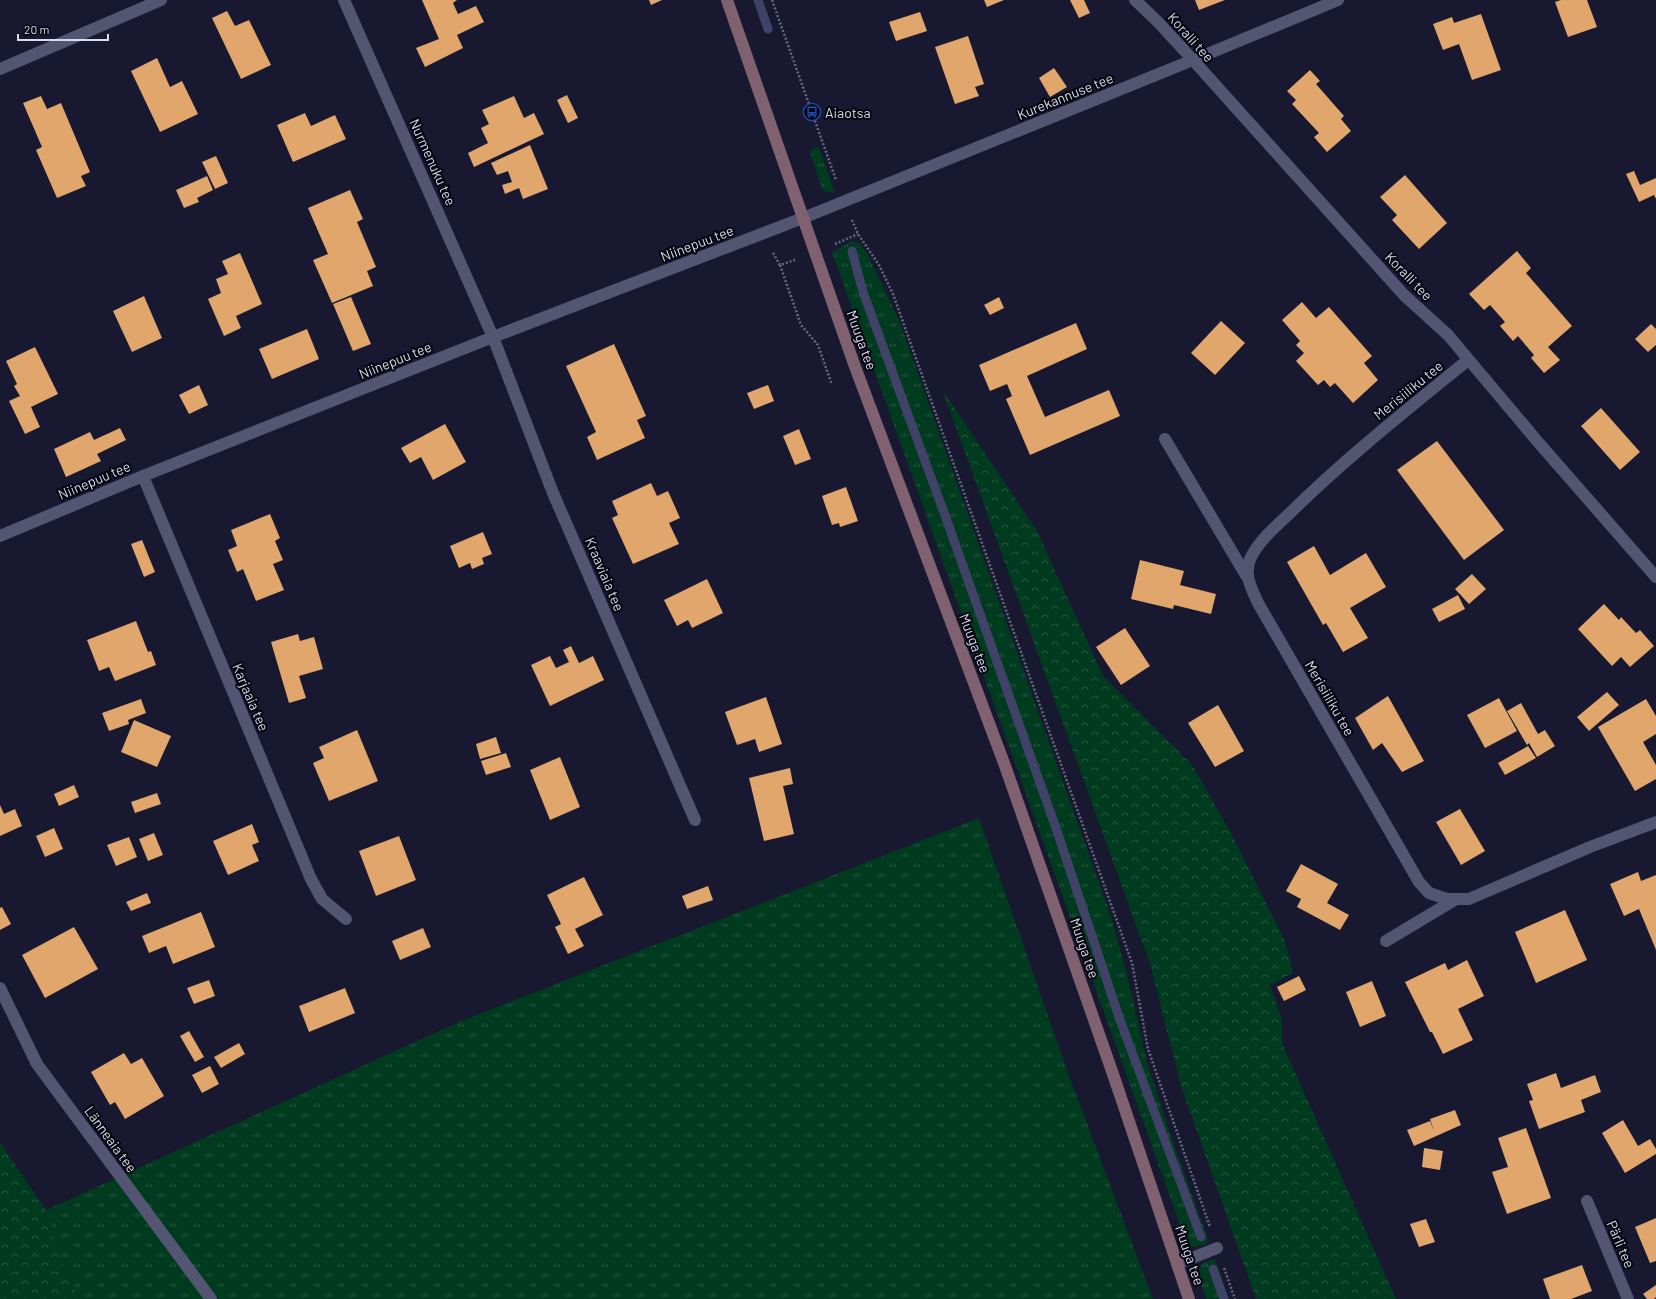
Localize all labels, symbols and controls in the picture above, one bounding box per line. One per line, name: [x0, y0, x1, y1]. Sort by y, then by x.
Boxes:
street label: Koralli tee: [1164, 9, 1218, 65]
scale bar: [18, 16, 108, 42]
text: 20 m: [24, 22, 50, 36]
street label: Kurekannuse tee: [1015, 69, 1115, 123]
bus stop icon: Aiaotsa: [802, 102, 822, 122]
place label: Aiaotsa: [825, 104, 871, 121]
street label: Nurmenuku tee: [406, 116, 460, 208]
street label: Niinepuu tee: [658, 221, 736, 265]
street label: Koralli tee: [1382, 248, 1436, 304]
street label: Muuga tee: [843, 308, 881, 372]
street label: Niinepuu tee: [356, 338, 434, 382]
street label: Merisiiliku tee: [1370, 357, 1446, 423]
street label: Niinepuu tee: [55, 457, 133, 503]
street label: Kraaviaia tee: [582, 535, 628, 613]
street label: Muuga tee: [956, 611, 994, 675]
street label: Merisiiliku tee: [1302, 657, 1358, 739]
street label: Karjaaia tee: [229, 661, 273, 733]
street label: Muuga tee: [1067, 916, 1103, 980]
street label: Länneaia tee: [81, 1102, 141, 1176]
street label: Pärli tee: [1603, 1218, 1639, 1270]
street label: Muuga tee: [1172, 1223, 1208, 1287]

